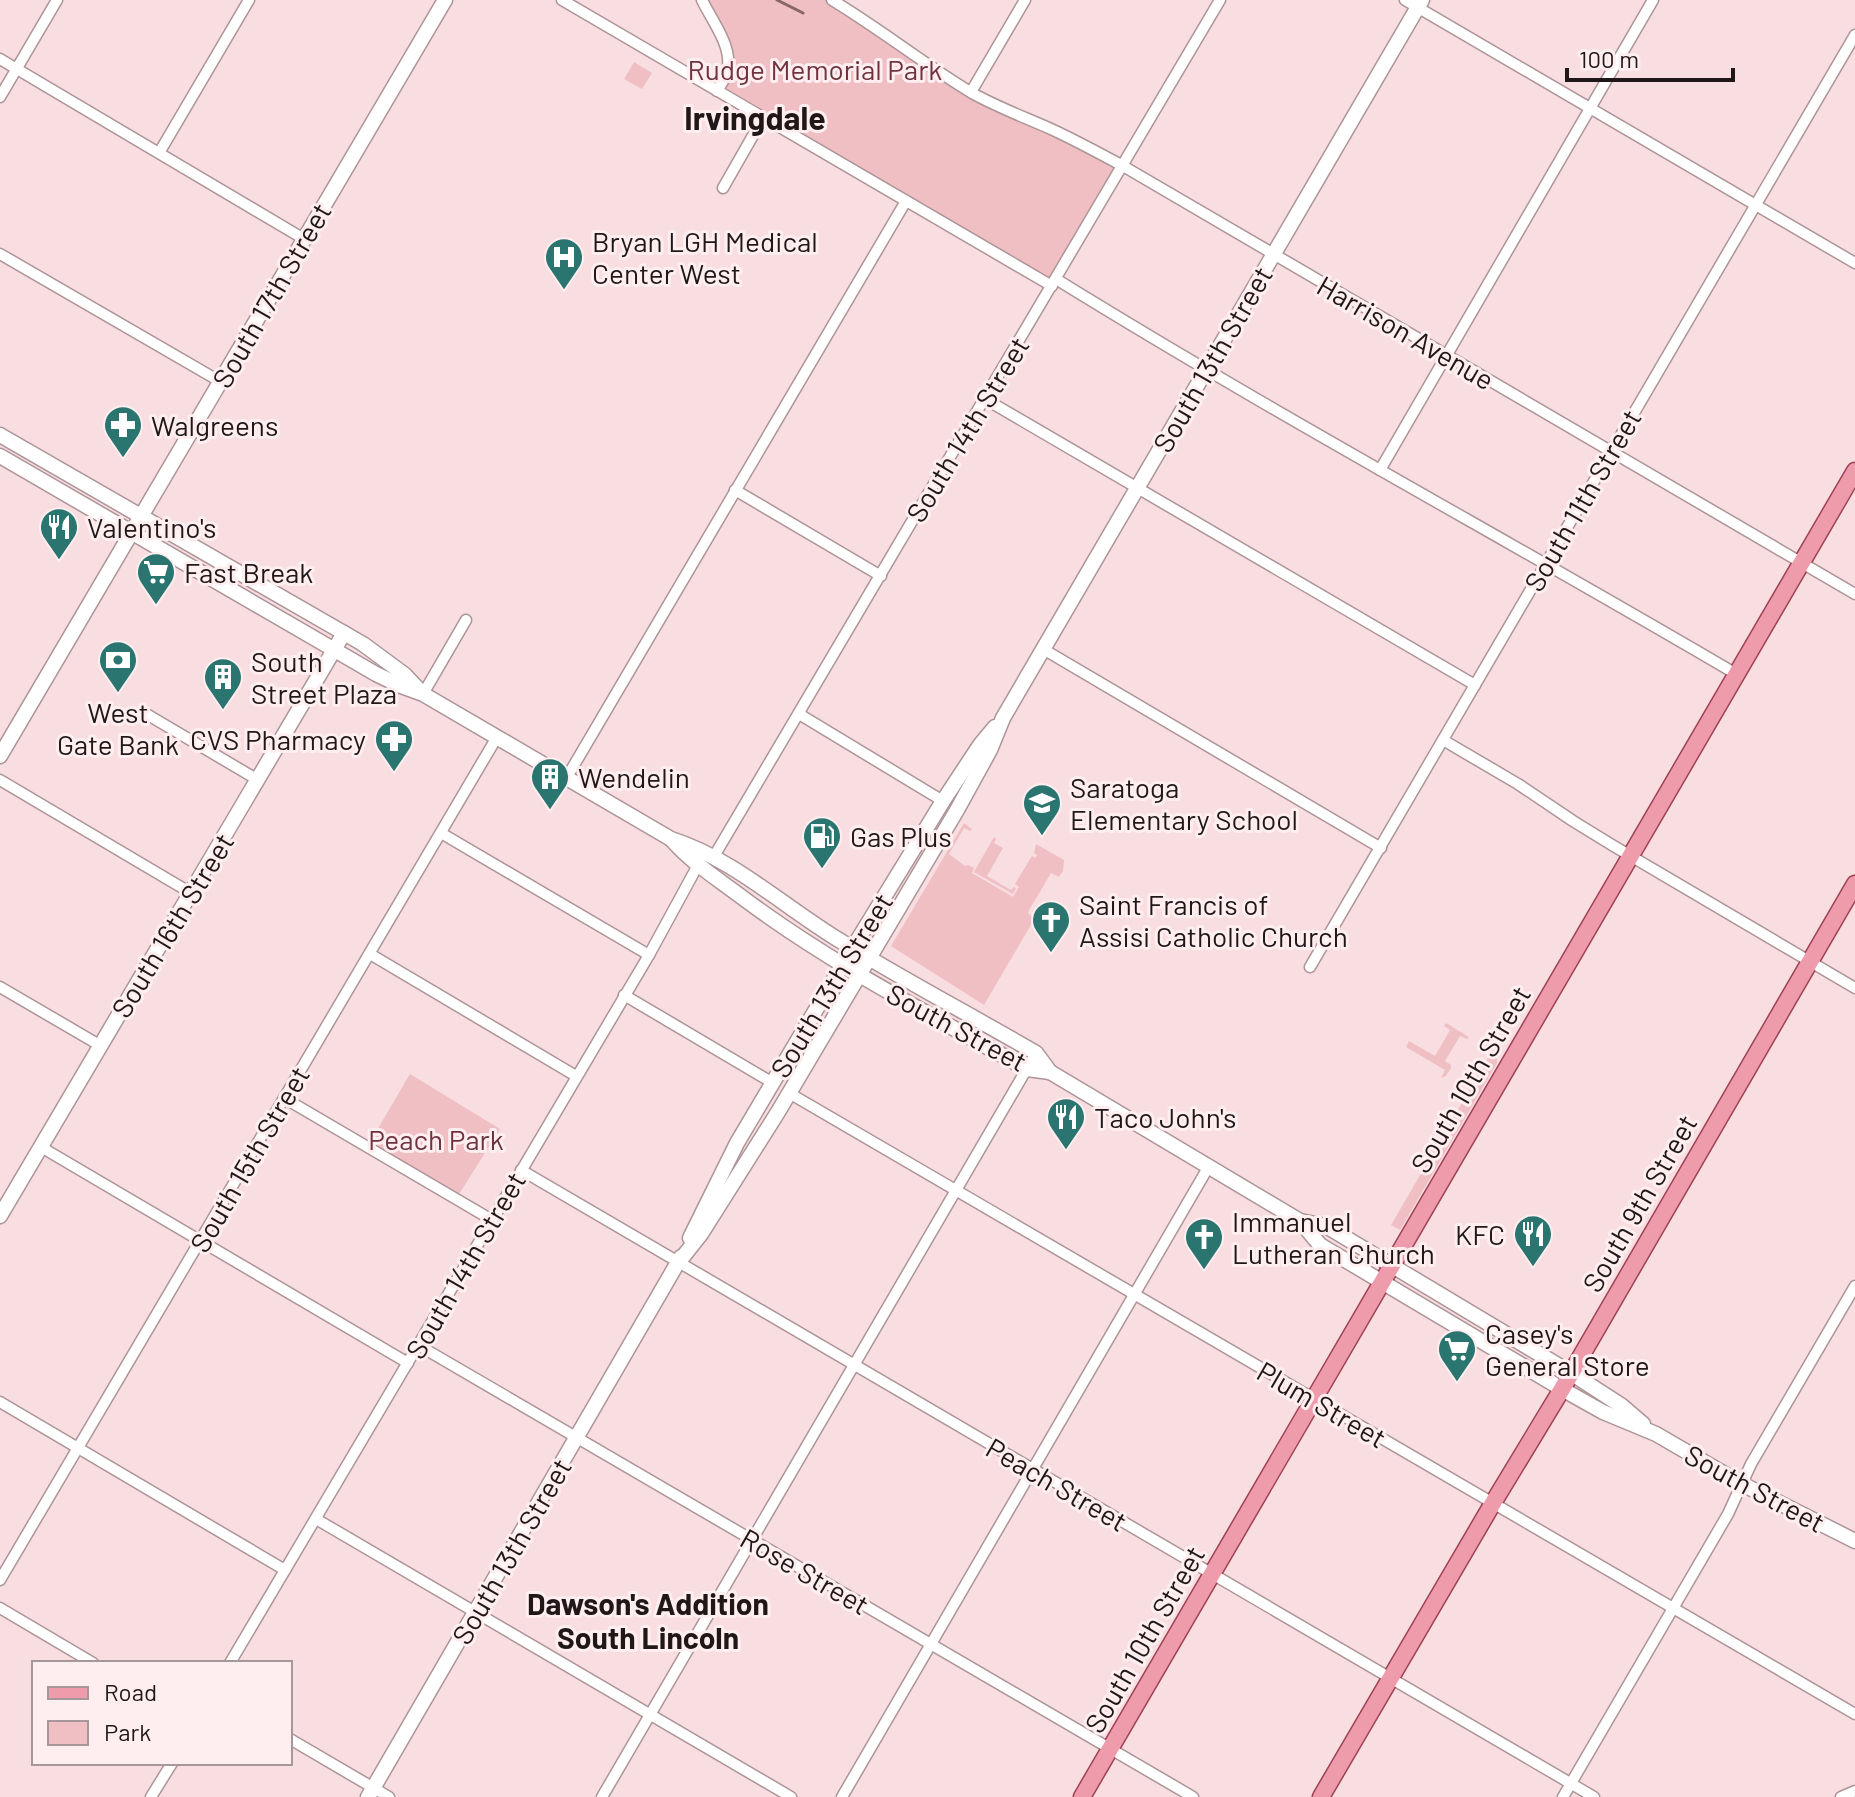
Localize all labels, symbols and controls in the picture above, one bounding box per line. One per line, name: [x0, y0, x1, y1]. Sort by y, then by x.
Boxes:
scale bar: [1567, 32, 1733, 82]
text: 100 m: [1579, 44, 1639, 73]
park label: Rudge Memorial Park: [688, 52, 942, 86]
district label: Irvingdale: [684, 98, 826, 136]
street label: South 17th Street: [204, 196, 338, 394]
place label: Bryan LGH Medical Center West: [592, 224, 818, 290]
hospital icon: Bryan LGH Medical Center West: [543, 236, 585, 291]
street label: South 13th Street: [1145, 260, 1279, 458]
street label: Harrison Avenue: [1312, 268, 1500, 396]
street label: South 14th Street: [898, 330, 1036, 528]
street label: South 11th Street: [1516, 403, 1648, 597]
pharmacy icon: Walgreens: [102, 404, 144, 459]
place label: Walgreens: [151, 408, 278, 442]
restaurant icon: Valentino's: [38, 506, 80, 561]
place label: Valentino's: [87, 510, 216, 544]
supermarket icon: Fast Break: [135, 551, 177, 606]
place label: Fast Break: [184, 555, 313, 589]
bank icon: West Gate Bank: [97, 639, 139, 694]
place label: South Street Plaza: [251, 644, 397, 710]
building icon: South Street Plaza: [202, 656, 244, 711]
place label: West Gate Bank: [57, 695, 179, 761]
pharmacy icon: CVS Pharmacy: [373, 718, 415, 773]
place label: CVS Pharmacy: [190, 722, 366, 756]
building icon: Wendelin: [529, 756, 571, 811]
place label: Wendelin: [578, 760, 690, 794]
place label: Saratoga Elementary School: [1070, 770, 1298, 836]
school or university icon: Saratoga Elementary School: [1021, 782, 1063, 837]
fuel station icon: Gas Plus: [801, 815, 843, 870]
place label: Gas Plus: [850, 819, 952, 853]
street label: South 16th Street: [104, 827, 240, 1023]
street label: South 13th Street: [763, 887, 899, 1083]
place label: Saint Francis of Assisi Catholic Church: [1079, 887, 1348, 953]
church icon: Saint Francis of Assisi Catholic Church: [1030, 899, 1072, 954]
street label: South Street: [881, 976, 1033, 1078]
street label: South 10th Street: [1403, 979, 1537, 1179]
street label: South 15th Street: [182, 1060, 316, 1258]
restaurant icon: Taco John's: [1045, 1096, 1087, 1151]
place label: Taco John's: [1094, 1100, 1236, 1134]
street label: South 9th Street: [1574, 1108, 1704, 1298]
park label: Peach Park: [368, 1122, 504, 1156]
street label: South 14th Street: [398, 1166, 532, 1364]
place label: Immanuel Lutheran Church: [1232, 1204, 1435, 1270]
restaurant icon: KFC: [1512, 1213, 1554, 1268]
church icon: Immanuel Lutheran Church: [1183, 1216, 1225, 1271]
place label: KFC: [1455, 1217, 1505, 1251]
place label: Casey's General Store: [1485, 1316, 1650, 1382]
supermarket icon: Casey's General Store: [1436, 1328, 1478, 1383]
street label: Plum Street: [1251, 1353, 1393, 1455]
street label: Peach Street: [981, 1430, 1133, 1538]
street label: South Street: [1679, 1437, 1831, 1539]
street label: South 13th Street: [444, 1452, 578, 1650]
street label: Rose Street: [735, 1521, 875, 1621]
street label: South 10th Street: [1077, 1539, 1211, 1739]
district label: Dawson's Addition South Lincoln: [527, 1585, 769, 1655]
legend: [32, 1661, 292, 1765]
text: Road: [104, 1677, 157, 1706]
text: Park: [104, 1717, 151, 1746]

